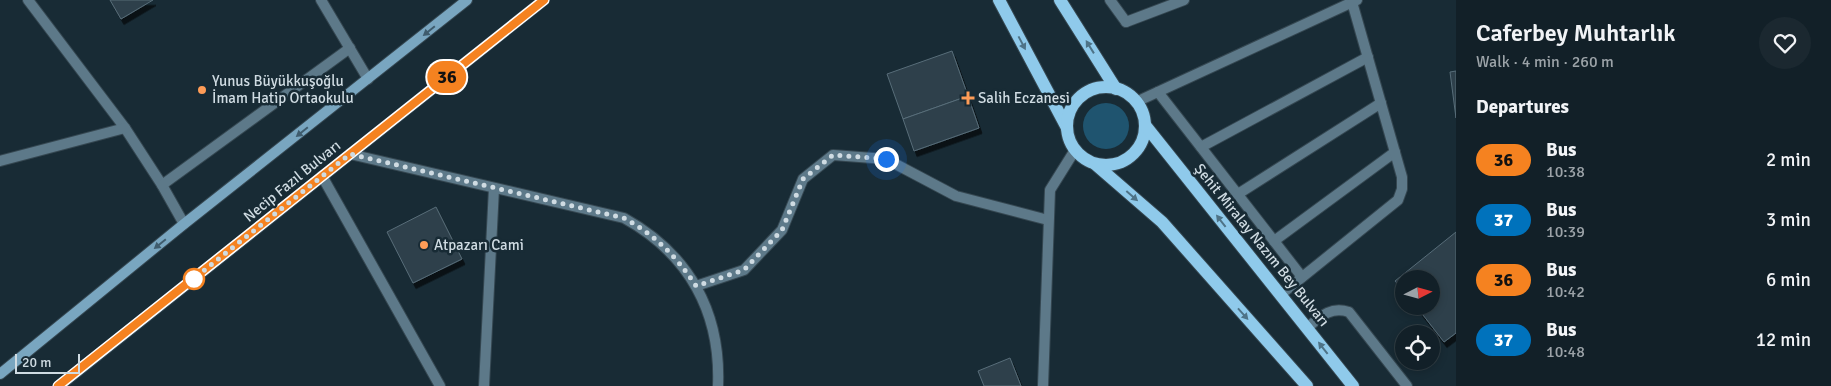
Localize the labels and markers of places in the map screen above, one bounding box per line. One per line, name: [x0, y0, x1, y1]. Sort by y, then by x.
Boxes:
place label: Yunus Büyükkuşoğlu İmam Hatip Ortaokulu: [212, 72, 354, 107]
marker: Yunus Büyükkuşoğlu İmam Hatip Ortaokulu: [196, 84, 208, 96]
place label: Salih Eczanesi: [978, 89, 1070, 107]
marker: Salih Eczanesi: [962, 92, 974, 104]
place label: Atpazarı Cami: [434, 236, 524, 254]
marker: Atpazarı Cami: [418, 239, 430, 251]
unlabelled marker: [183, 268, 205, 290]

